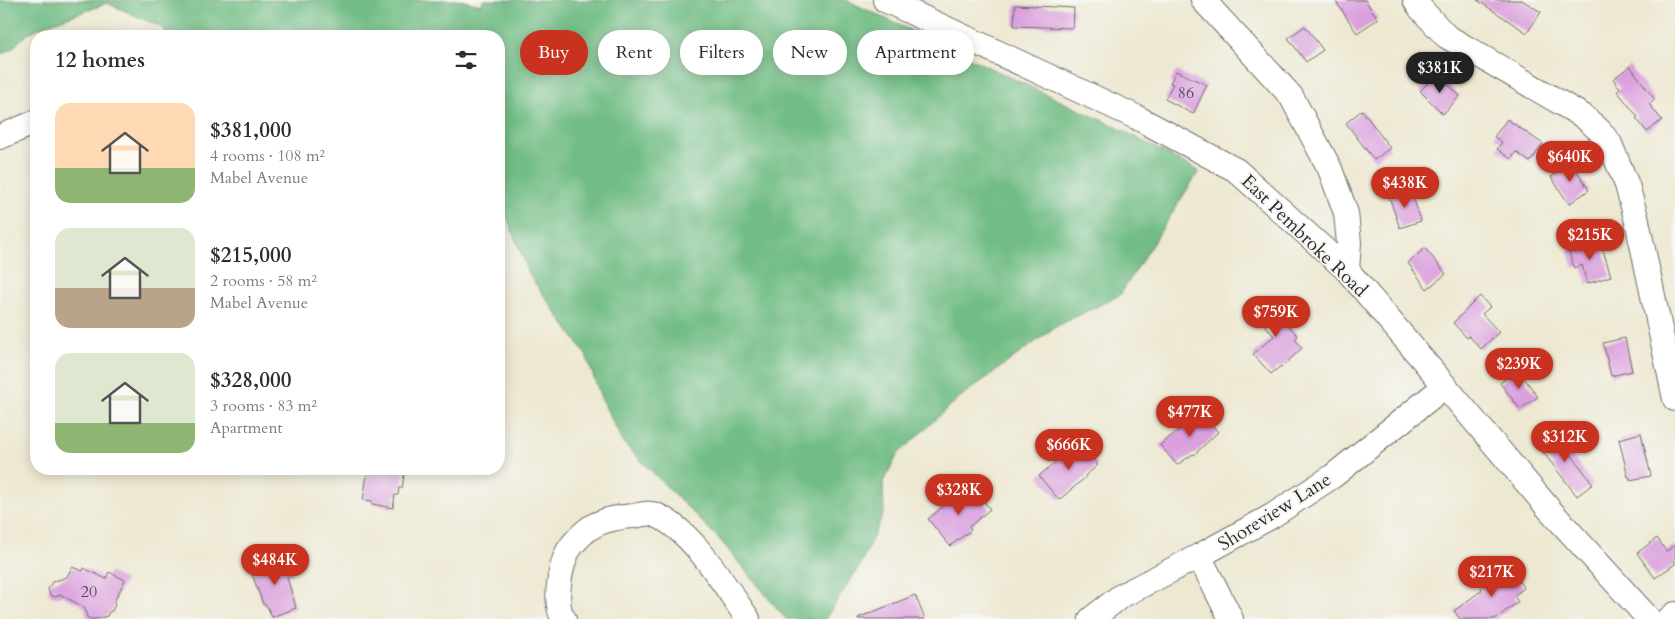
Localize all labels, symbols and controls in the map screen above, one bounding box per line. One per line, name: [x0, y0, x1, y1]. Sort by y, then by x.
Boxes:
chip: Buy: [520, 30, 588, 75]
chip: Rent: [598, 30, 670, 75]
chip: Filters: [680, 30, 763, 75]
chip: New: [773, 30, 847, 75]
chip: Apartment: [857, 30, 974, 75]
text: 12 homes: [55, 46, 145, 75]
icon: filters: [452, 46, 480, 74]
pin: $381K: [1405, 52, 1475, 94]
text: $381K: [1417, 57, 1463, 79]
house number: 86: [1178, 82, 1194, 104]
text: $381,000: [210, 116, 291, 145]
icon: home: [95, 123, 155, 183]
pin: $640K: [1535, 140, 1605, 183]
text: 4 rooms · 108 m²: [210, 145, 325, 167]
text: $640K: [1547, 146, 1593, 168]
pin: $438K: [1370, 166, 1440, 209]
text: Mabel Avenue: [210, 167, 308, 189]
street label: East Pembroke Road: [1235, 169, 1373, 303]
text: $438K: [1382, 172, 1428, 194]
pin: $215K: [1555, 218, 1625, 261]
text: $215K: [1567, 224, 1613, 246]
text: $215,000: [210, 241, 291, 270]
icon: home: [95, 248, 155, 308]
text: 2 rooms · 58 m²: [210, 270, 317, 292]
text: Mabel Avenue: [210, 292, 308, 314]
pin: $759K: [1241, 296, 1311, 338]
text: $759K: [1253, 301, 1299, 323]
pin: $239K: [1484, 348, 1554, 390]
text: $239K: [1496, 353, 1542, 375]
text: $328,000: [210, 366, 291, 395]
icon: home: [95, 373, 155, 433]
text: 3 rooms · 83 m²: [210, 395, 317, 417]
pin: $477K: [1155, 396, 1225, 438]
text: $477K: [1167, 401, 1213, 423]
text: Apartment: [210, 417, 283, 439]
pin: $312K: [1530, 420, 1600, 463]
text: $312K: [1542, 426, 1588, 448]
pin: $666K: [1034, 428, 1104, 471]
text: $666K: [1046, 434, 1092, 456]
street label: Shoreview Lane: [1213, 467, 1336, 557]
pin: $328K: [924, 474, 994, 516]
text: $328K: [936, 479, 982, 501]
pin: $484K: [240, 544, 310, 586]
text: $484K: [252, 549, 298, 571]
pin: $217K: [1457, 556, 1527, 598]
text: $217K: [1469, 561, 1515, 583]
house number: 20: [81, 581, 97, 603]

